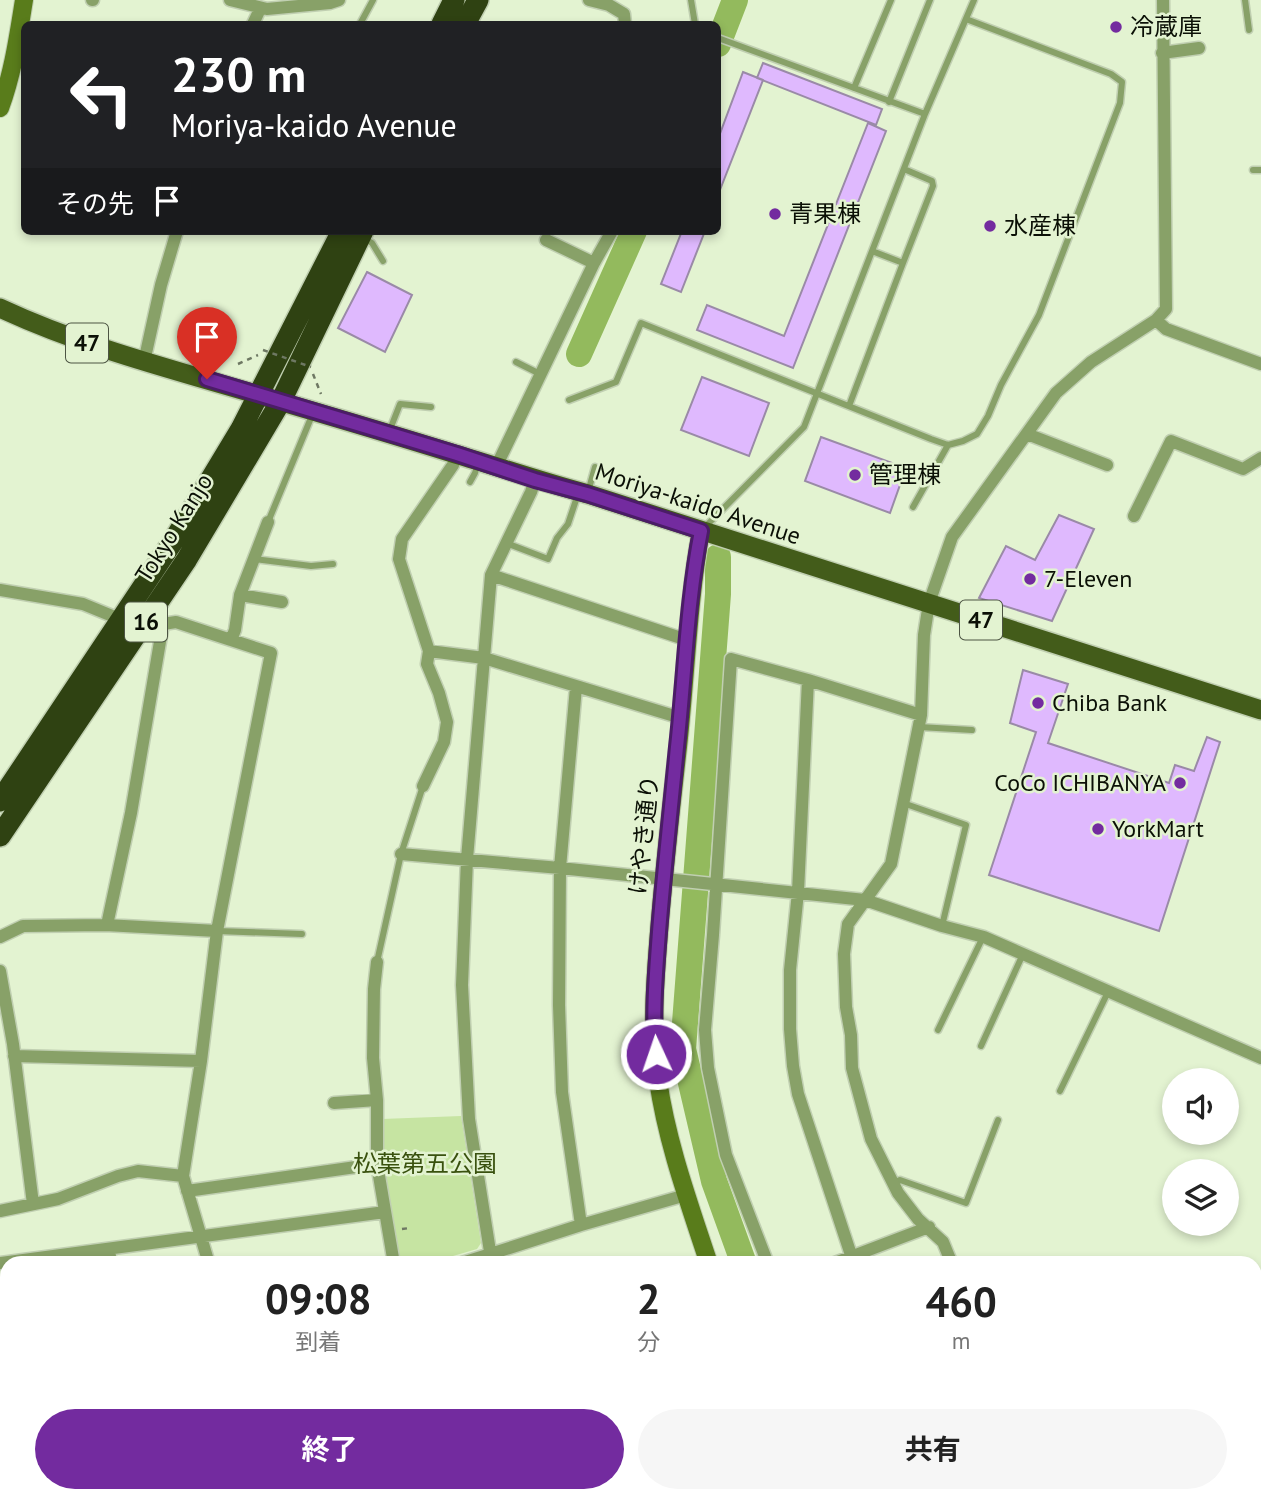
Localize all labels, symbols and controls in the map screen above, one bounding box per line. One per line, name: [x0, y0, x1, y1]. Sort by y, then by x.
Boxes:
place label: 冷蔵庫: [1130, 11, 1202, 42]
marker: 冷蔵庫: [1108, 19, 1124, 35]
text: 230 m: [171, 42, 306, 106]
icon: left: [56, 49, 147, 140]
text: Moriya-kaido Avenue: [171, 104, 457, 146]
icon: arrive: [148, 182, 186, 220]
text: その先: [56, 187, 134, 220]
place label: 青果棟: [789, 198, 861, 229]
marker: 青果棟: [767, 206, 783, 222]
place label: 水産棟: [1004, 210, 1076, 241]
marker: 水産棟: [982, 218, 998, 234]
pin: [177, 307, 237, 379]
icon: arrive: [188, 318, 226, 356]
road number: 47: [66, 324, 108, 362]
street label: Moriya-kaido Avenue: [591, 456, 805, 551]
place label: 管理棟: [869, 459, 941, 490]
street label: Tokyo Kanjo: [128, 467, 219, 588]
marker: 管理棟: [847, 467, 863, 483]
place label: 7-Eleven: [1044, 563, 1132, 594]
marker: 7-Eleven: [1022, 571, 1038, 587]
road number: 47: [960, 600, 1002, 640]
road number: 16: [125, 602, 167, 642]
place label: Chiba Bank: [1052, 687, 1168, 718]
marker: Chiba Bank: [1030, 695, 1046, 711]
place label: CoCo ICHIBANYA: [994, 767, 1166, 798]
street label: けやき通り: [622, 774, 665, 896]
marker: CoCo ICHIBANYA: [1172, 775, 1188, 791]
place label: YorkMart: [1112, 813, 1204, 844]
marker: YorkMart: [1090, 821, 1106, 837]
position arrow: [619, 1017, 693, 1091]
map controls: [1162, 1068, 1239, 1236]
button: sound: [1162, 1068, 1239, 1145]
park label: 松葉第五公園: [353, 1148, 497, 1179]
button: layers: [1162, 1159, 1239, 1236]
text: 09:08: [265, 1271, 372, 1326]
text: 2: [637, 1271, 660, 1326]
text: 460: [925, 1274, 997, 1329]
text: m: [952, 1326, 971, 1355]
text: 到着: [295, 1327, 341, 1356]
text: 分: [637, 1327, 660, 1356]
button: 終了: [35, 1409, 624, 1489]
button: 共有: [638, 1409, 1227, 1489]

